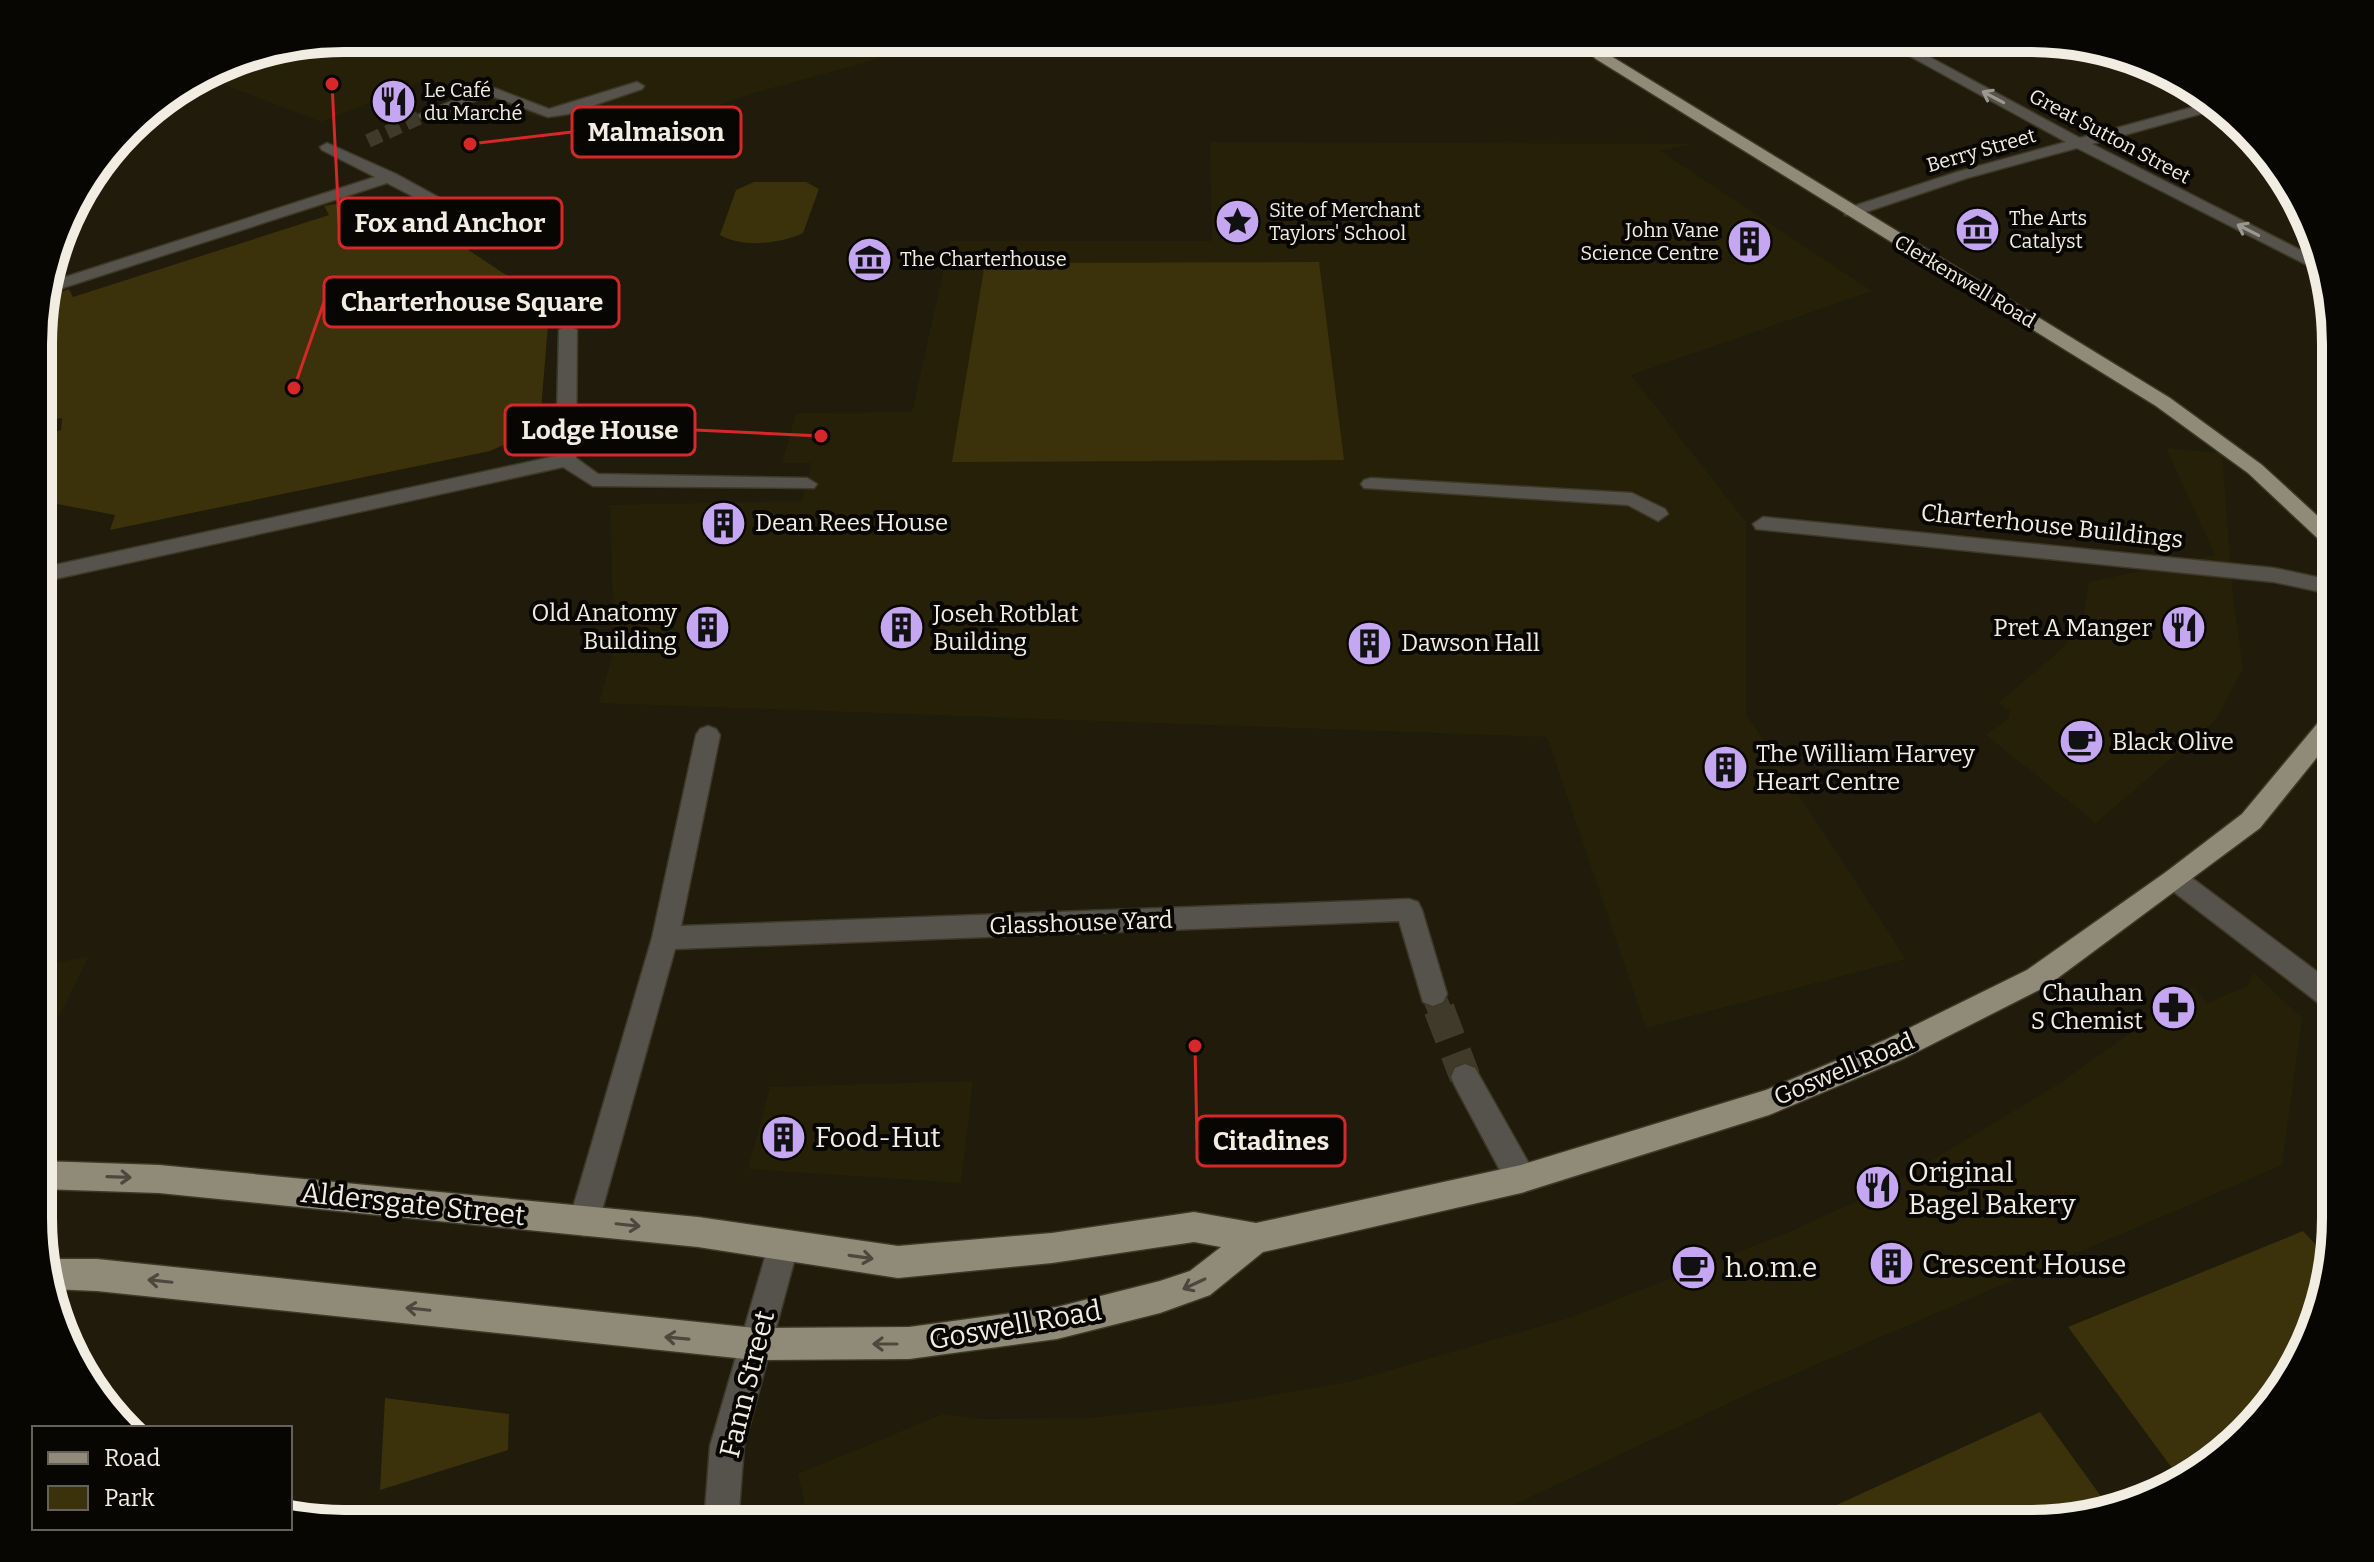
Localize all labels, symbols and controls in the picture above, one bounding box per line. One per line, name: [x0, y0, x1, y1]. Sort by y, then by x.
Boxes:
restaurant icon: Le Café du Marché: [369, 78, 417, 126]
place label: Le Café du Marché: [424, 78, 522, 125]
street label: Great Sutton Street: [2025, 83, 2195, 189]
one-way arrow: [1982, 89, 2005, 105]
callout: Malmaison: [572, 107, 741, 157]
text: Malmaison: [587, 117, 725, 148]
street label: Berry Street: [1924, 123, 2038, 177]
callout: Fox and Anchor: [339, 198, 562, 248]
place icon: Site of Merchant Taylors' School: [1214, 198, 1262, 246]
place label: Site of Merchant Taylors' School: [1269, 198, 1421, 245]
museum icon: The Arts Catalyst: [1954, 206, 2002, 254]
place label: The Arts Catalyst: [2009, 206, 2087, 253]
text: Fox and Anchor: [355, 208, 545, 239]
place label: John Vane Science Centre: [1580, 218, 1719, 265]
building icon: John Vane Science Centre: [1726, 218, 1774, 266]
one-way arrow: [2237, 222, 2261, 238]
street label: Clerkenwell Road: [1890, 229, 2040, 333]
museum icon: The Charterhouse: [845, 235, 893, 283]
place label: The Charterhouse: [900, 247, 1067, 271]
callout: Charterhouse Square: [324, 277, 619, 327]
text: Charterhouse Square: [341, 287, 603, 318]
callout: Lodge House: [505, 405, 695, 455]
text: Lodge House: [521, 415, 679, 446]
street label: Charterhouse Buildings: [1920, 498, 2184, 554]
building icon: Dean Rees House: [700, 499, 748, 547]
place label: Dean Rees House: [755, 509, 948, 537]
place label: Old Anatomy Building: [531, 599, 677, 655]
place label: Joseh Rotblat Building: [932, 600, 1079, 656]
building icon: Old Anatomy Building: [684, 603, 732, 651]
building icon: Joseh Rotblat Building: [878, 604, 926, 652]
restaurant icon: Pret A Manger: [2159, 604, 2207, 652]
place label: Pret A Manger: [1993, 614, 2152, 642]
building icon: Dawson Hall: [1346, 619, 1394, 667]
place label: Dawson Hall: [1401, 629, 1540, 657]
cafe icon: Black Olive: [2057, 718, 2105, 766]
place label: Black Olive: [2112, 728, 2234, 756]
place label: The William Harvey Heart Centre: [1756, 740, 1975, 796]
building icon: The William Harvey Heart Centre: [1701, 744, 1749, 792]
street label: Glasshouse Yard: [989, 906, 1173, 940]
place label: Chauhan S Chemist: [2031, 979, 2143, 1035]
pharmacy icon: Chauhan S Chemist: [2150, 983, 2198, 1031]
street label: Goswell Road: [1770, 1027, 1918, 1111]
building icon: Food-Hut: [760, 1113, 808, 1161]
callout: Citadines: [1197, 1116, 1345, 1166]
place label: Food-Hut: [815, 1121, 941, 1154]
text: Citadines: [1213, 1126, 1329, 1157]
place label: Original Bagel Bakery: [1908, 1156, 2076, 1221]
restaurant icon: Original Bagel Bakery: [1853, 1164, 1901, 1212]
one-way arrow: [105, 1170, 132, 1185]
street label: Aldersgate Street: [299, 1176, 527, 1232]
one-way arrow: [614, 1218, 641, 1233]
building icon: Crescent House: [1867, 1240, 1915, 1288]
cafe icon: h.o.m.e: [1670, 1243, 1718, 1291]
place label: Crescent House: [1922, 1248, 2126, 1281]
one-way arrow: [848, 1250, 873, 1265]
place label: h.o.m.e: [1725, 1251, 1817, 1284]
one-way arrow: [147, 1274, 174, 1289]
one-way arrow: [1182, 1277, 1206, 1292]
street label: Goswell Road: [926, 1294, 1104, 1356]
one-way arrow: [406, 1301, 432, 1316]
street label: Fann Street: [713, 1307, 781, 1461]
one-way arrow: [664, 1330, 691, 1345]
one-way arrow: [872, 1336, 899, 1351]
legend: [32, 1426, 292, 1530]
text: Road: [104, 1444, 160, 1472]
text: Park: [104, 1484, 155, 1512]

